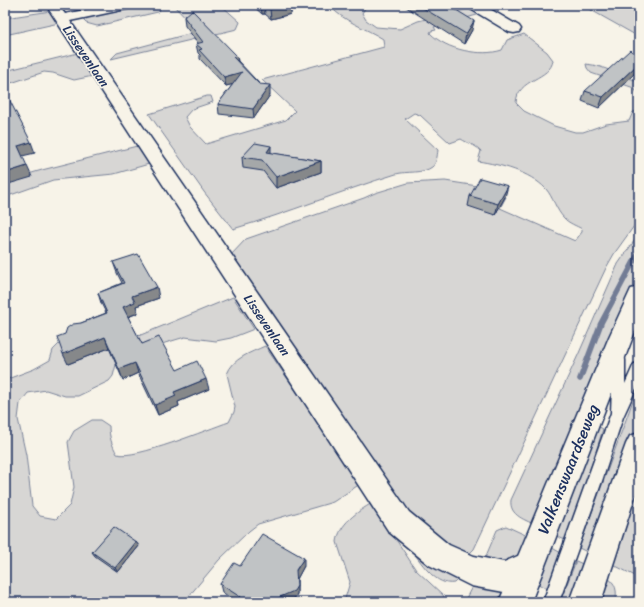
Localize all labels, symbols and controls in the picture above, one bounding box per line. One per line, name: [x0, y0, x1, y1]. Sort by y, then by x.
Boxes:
street label: Lissevenlaan: [57, 20, 115, 92]
street label: Lissevenlaan: [238, 289, 296, 361]
street label: Valkenswaardseweg: [529, 399, 607, 539]

